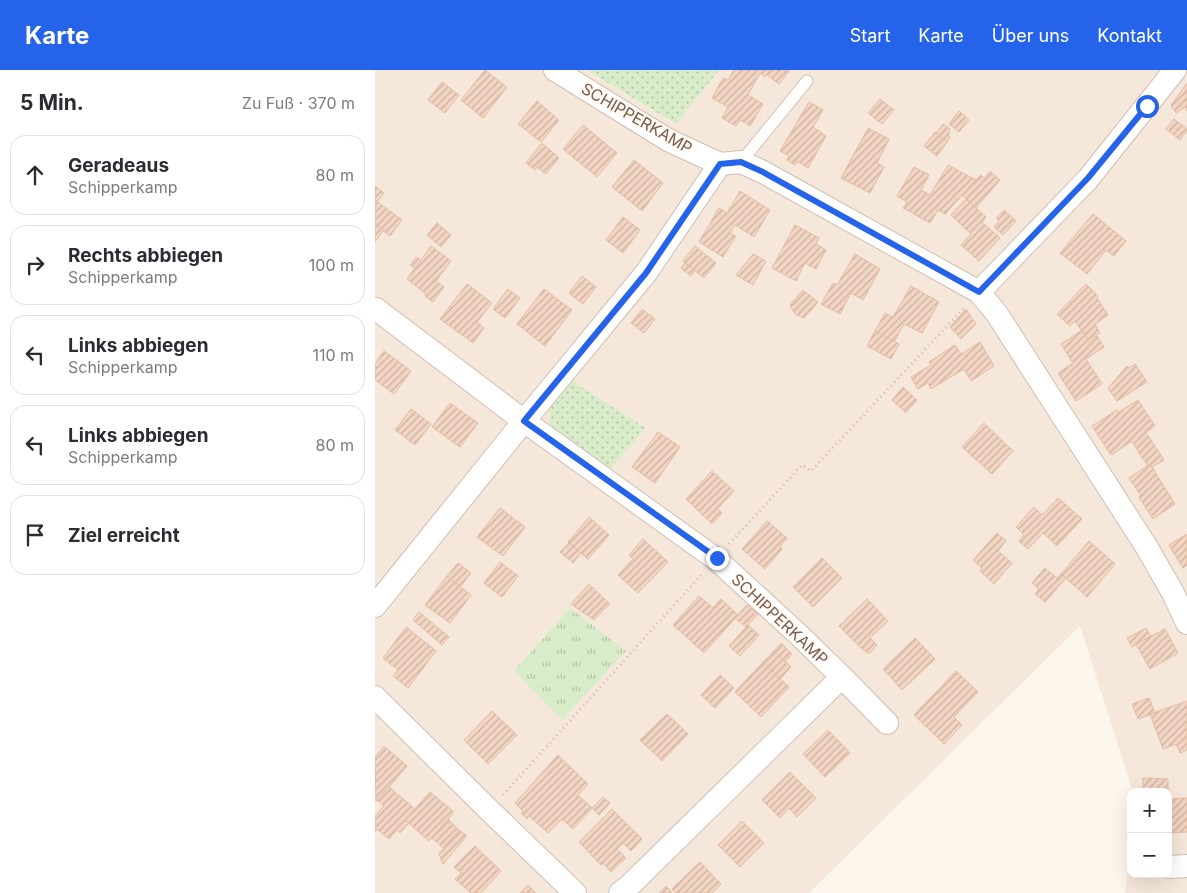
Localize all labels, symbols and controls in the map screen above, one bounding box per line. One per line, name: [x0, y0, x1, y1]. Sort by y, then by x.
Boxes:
text: Karte: [25, 21, 89, 50]
text: Start: [850, 25, 890, 46]
text: Karte: [918, 25, 964, 46]
text: Über uns: [992, 25, 1069, 46]
text: Kontakt: [1097, 25, 1162, 46]
street label: SCHIPPERKAMP: [578, 78, 696, 158]
text: 5 Min.: [20, 90, 84, 115]
text: Zu Fuß · 370 m: [242, 93, 355, 113]
route start: [1136, 95, 1159, 118]
text: Geradeaus: [68, 154, 169, 177]
icon: ahead: [21, 161, 49, 189]
text: 80 m: [315, 165, 354, 185]
text: Schipperkamp: [68, 177, 178, 197]
text: Rechts abbiegen: [68, 244, 223, 267]
icon: right: [21, 251, 49, 279]
text: 100 m: [309, 255, 354, 275]
text: Schipperkamp: [68, 267, 178, 287]
text: Links abbiegen: [68, 334, 209, 357]
icon: left: [21, 341, 49, 369]
text: 110 m: [312, 345, 354, 365]
text: Schipperkamp: [68, 357, 178, 377]
text: Links abbiegen: [68, 424, 209, 447]
icon: left: [21, 431, 49, 459]
text: 80 m: [315, 435, 354, 455]
text: Schipperkamp: [68, 447, 178, 467]
icon: arrive: [21, 521, 49, 549]
text: Ziel erreicht: [68, 524, 180, 547]
route end: [706, 547, 729, 570]
street label: SCHIPPERKAMP: [727, 569, 833, 669]
map controls: [1127, 788, 1172, 878]
button: +: [1127, 788, 1172, 833]
button: −: [1127, 833, 1172, 878]

